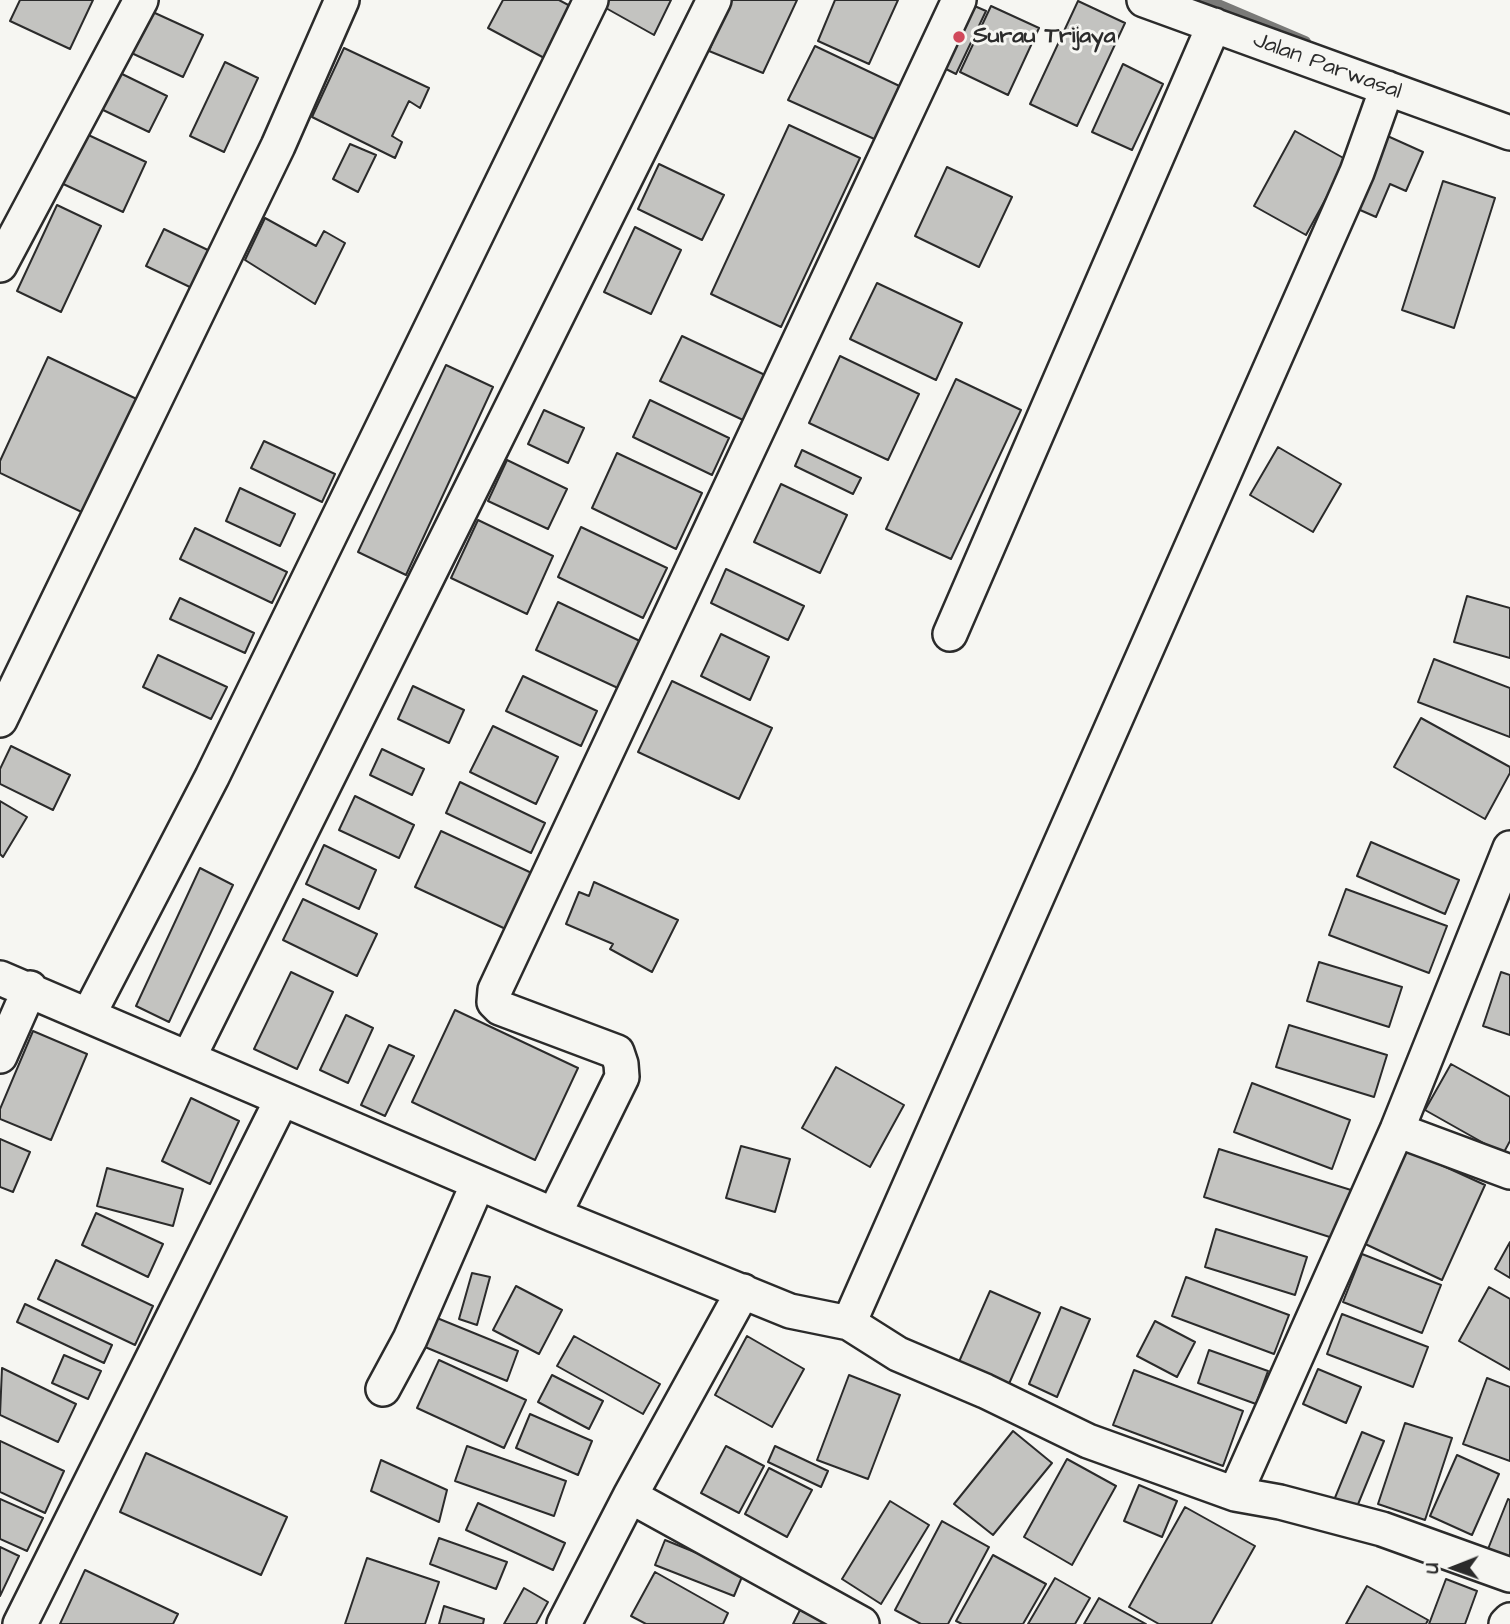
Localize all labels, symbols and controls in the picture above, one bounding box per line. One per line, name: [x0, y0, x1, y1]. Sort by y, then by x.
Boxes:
place label: Surau Trijaya: [973, 23, 1115, 51]
street label: Jalan Parwasal: [1249, 27, 1405, 107]
marker: Surau Trijaya: [951, 29, 967, 45]
north arrow: [1419, 1533, 1489, 1603]
text: U: [1419, 1563, 1446, 1574]

